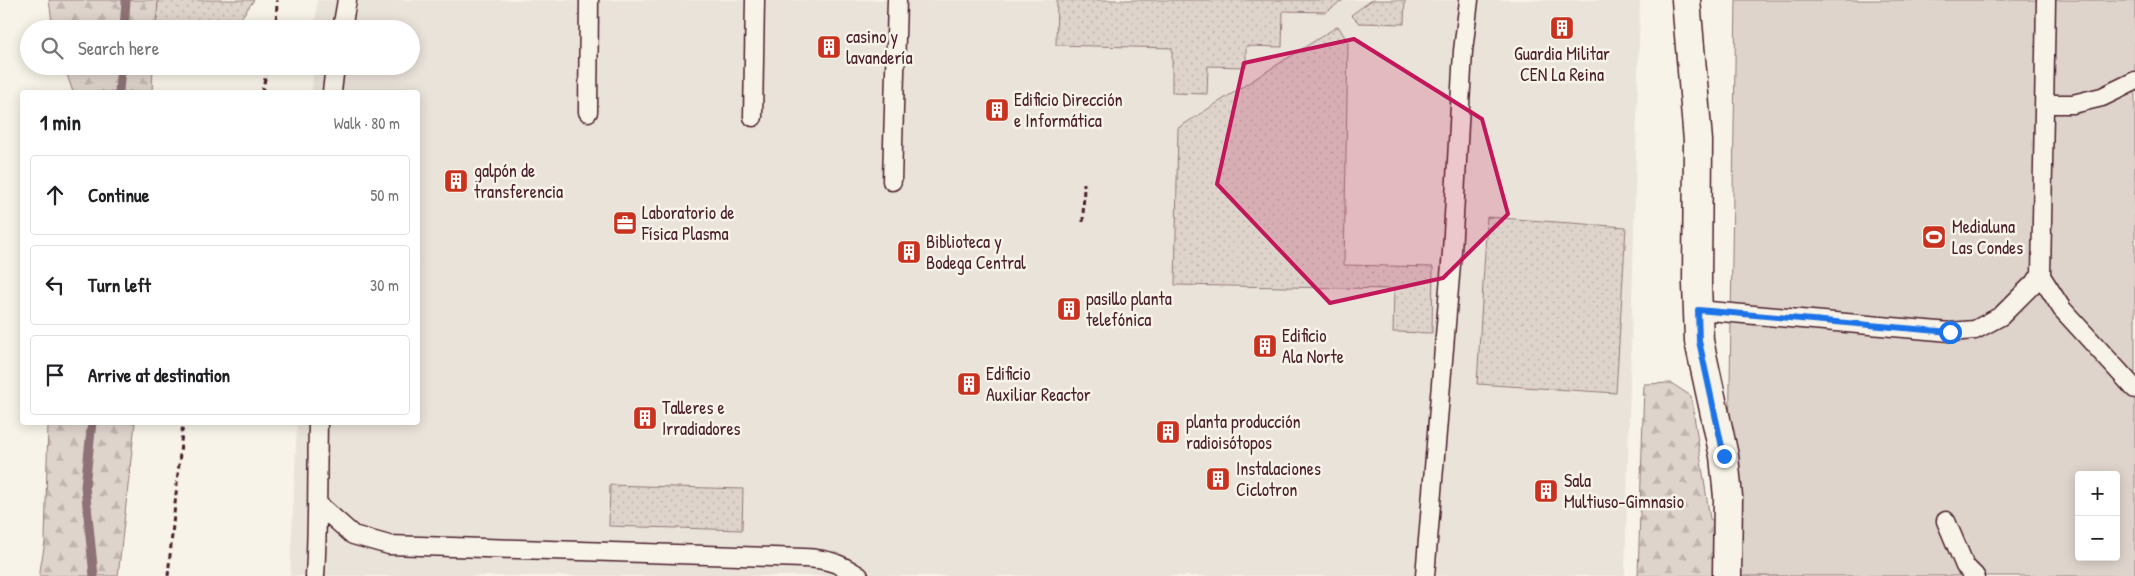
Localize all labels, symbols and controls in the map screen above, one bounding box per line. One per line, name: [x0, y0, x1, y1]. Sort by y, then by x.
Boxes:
building icon: Guardia Militar CEN La Reina: [1549, 15, 1575, 41]
search box: [20, 20, 420, 75]
place label: casino y lavandería: [846, 24, 912, 70]
icon: search: [38, 34, 66, 62]
building icon: casino y lavandería: [816, 34, 842, 60]
text: Search here: [78, 35, 159, 61]
place label: Guardia Militar CEN La Reina: [1514, 41, 1610, 87]
place label: Edificio Dirección e Informática: [1014, 87, 1123, 133]
building icon: Edificio Dirección e Informática: [984, 97, 1010, 123]
text: 1 min: [40, 108, 81, 137]
text: Walk · 80 m: [334, 112, 400, 134]
place label: galpón de transferencia: [474, 158, 563, 204]
building icon: galpón de transferencia: [443, 168, 469, 194]
icon: ahead: [41, 181, 69, 209]
text: Continue: [88, 182, 149, 208]
text: 50 m: [371, 184, 399, 206]
place label: Laboratorio de Física Plasma: [641, 200, 734, 246]
office icon: Laboratorio de Física Plasma: [612, 210, 638, 236]
place label: Medialuna Las Condes: [1952, 214, 2023, 260]
sports icon: Medialuna Las Condes: [1921, 224, 1947, 250]
place label: Biblioteca y Bodega Central: [926, 229, 1026, 275]
building icon: Biblioteca y Bodega Central: [896, 239, 922, 265]
icon: left: [41, 271, 69, 299]
text: Turn left: [88, 272, 151, 298]
text: 30 m: [370, 274, 399, 296]
place label: pasillo planta telefónica: [1086, 286, 1172, 332]
building icon: pasillo planta telefónica: [1056, 296, 1082, 322]
route start: [1939, 321, 1962, 344]
place label: Edificio Ala Norte: [1282, 323, 1344, 369]
building icon: Edificio Ala Norte: [1252, 333, 1278, 359]
icon: arrive: [41, 361, 69, 389]
place label: Edificio Auxiliar Reactor: [986, 361, 1091, 407]
text: Arrive at destination: [88, 362, 230, 388]
building icon: Edificio Auxiliar Reactor: [956, 371, 982, 397]
place label: Talleres e Irradiadores: [662, 395, 741, 441]
building icon: Talleres e Irradiadores: [632, 405, 658, 431]
place label: planta producción radioisótopos: [1186, 409, 1301, 455]
building icon: planta producción radioisótopos: [1155, 419, 1181, 445]
route end: [1713, 445, 1736, 468]
place label: Instalaciones Ciclotron: [1236, 456, 1321, 502]
building icon: Instalaciones Ciclotron: [1205, 466, 1231, 492]
place label: Sala Multiuso-Gimnasio: [1564, 468, 1684, 514]
map controls: [2075, 471, 2120, 561]
button: +: [2075, 471, 2120, 516]
building icon: Sala Multiuso-Gimnasio: [1533, 478, 1559, 504]
button: −: [2075, 516, 2120, 561]

